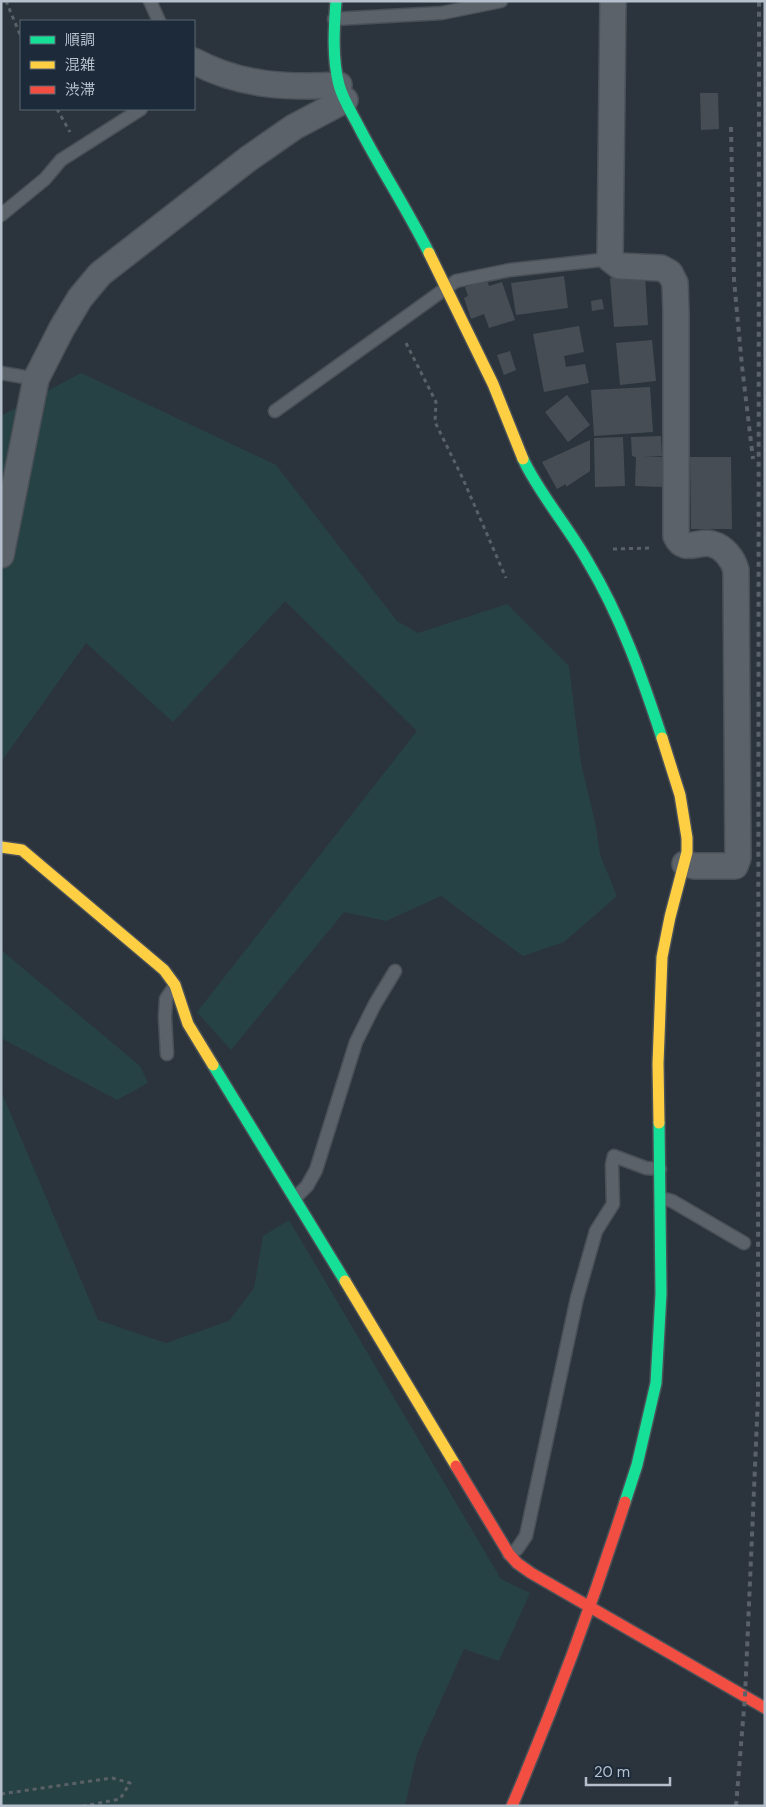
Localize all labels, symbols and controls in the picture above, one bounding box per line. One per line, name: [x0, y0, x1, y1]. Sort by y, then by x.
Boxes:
legend: [20, 20, 195, 110]
text: 順調: [65, 30, 95, 50]
text: 混雑: [65, 55, 95, 75]
text: 渋滞: [65, 80, 95, 100]
scale bar: [586, 1754, 670, 1786]
text: 20 m: [594, 1762, 630, 1782]

